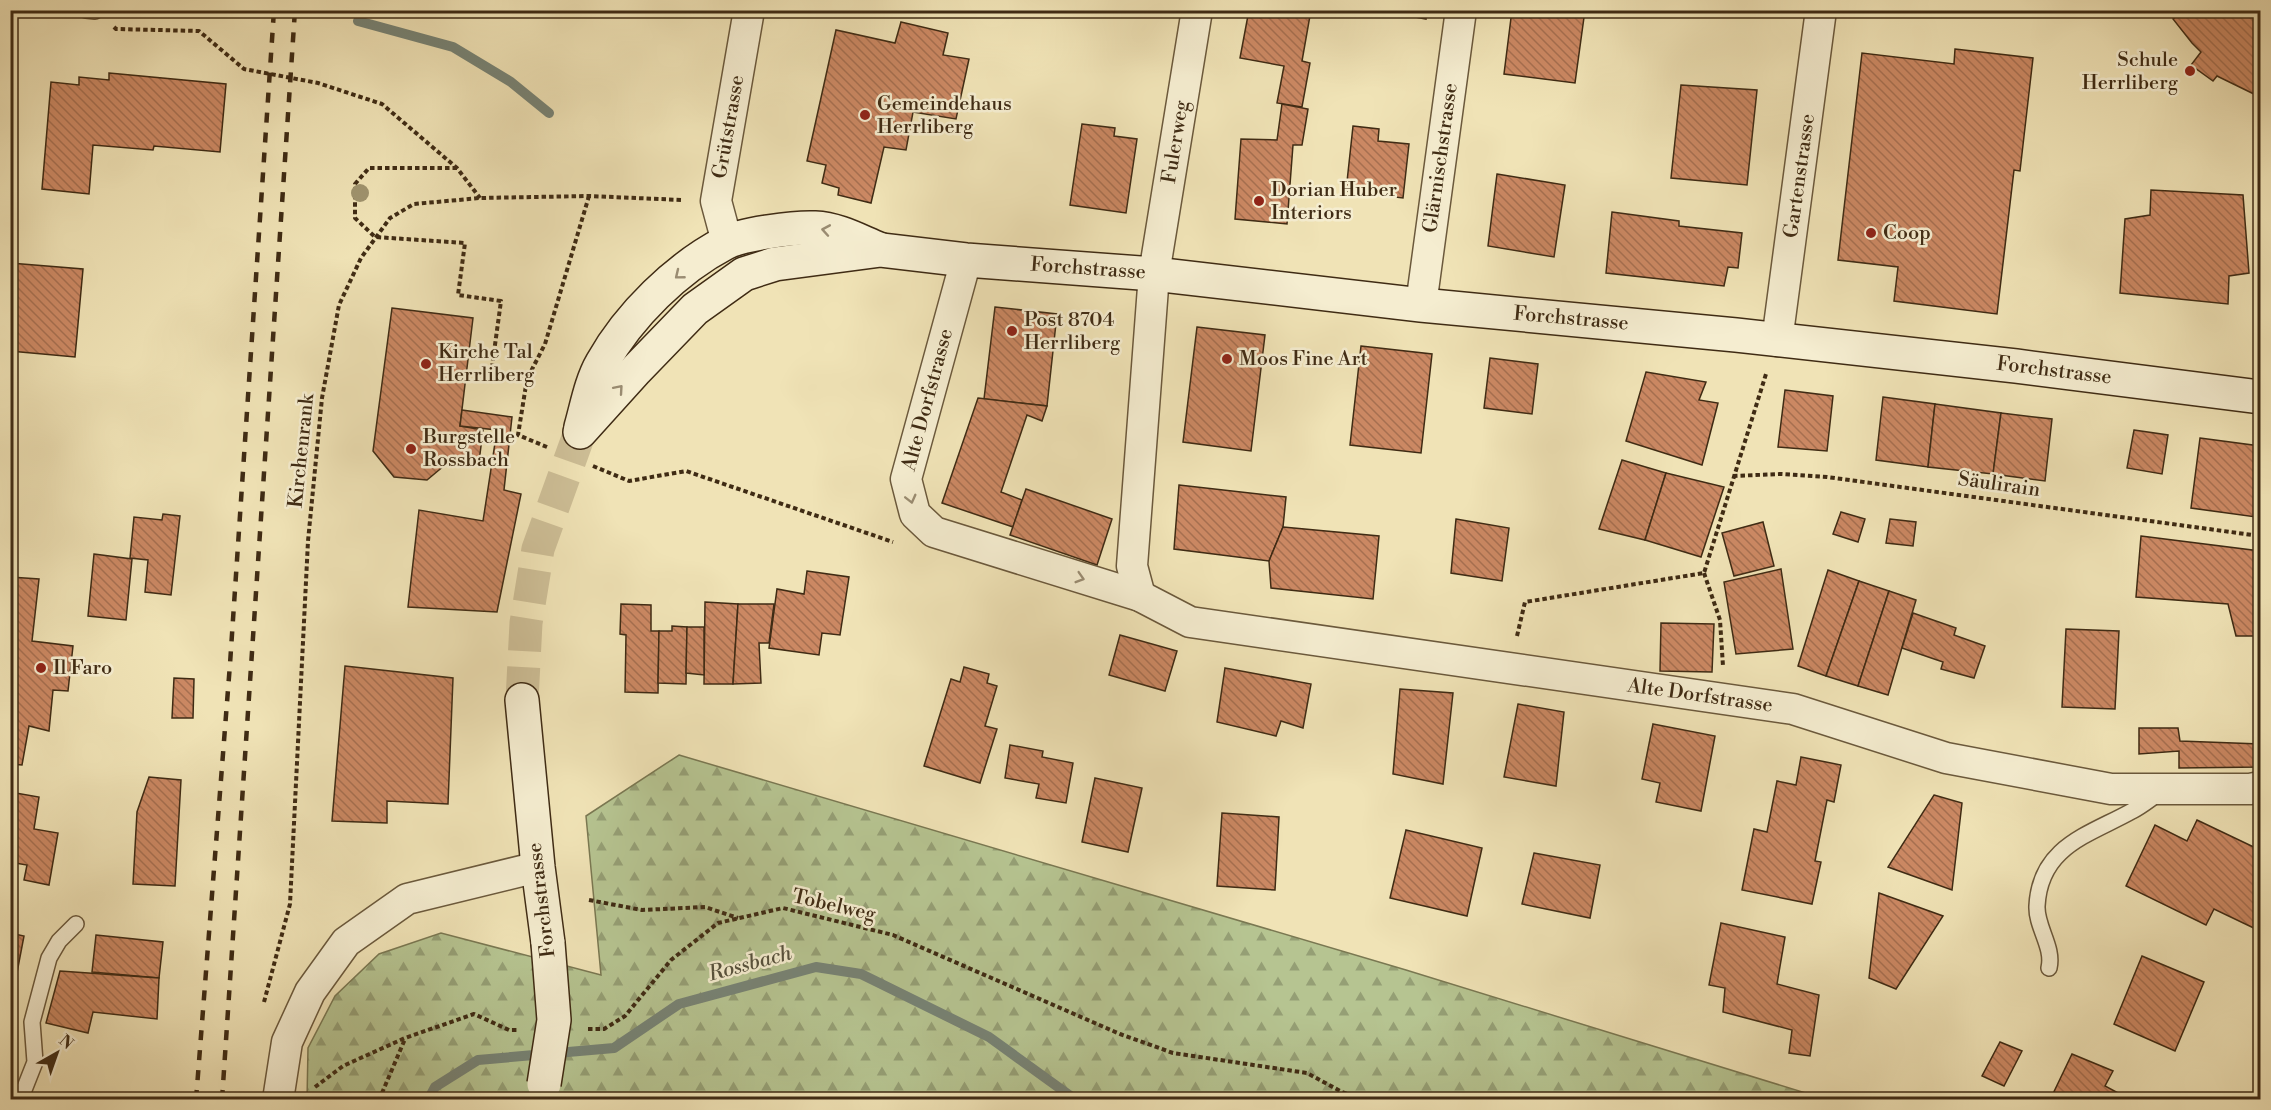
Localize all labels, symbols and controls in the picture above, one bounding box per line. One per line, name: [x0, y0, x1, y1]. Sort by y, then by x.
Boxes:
place label: Schule Herrliberg: [2082, 48, 2179, 96]
marker: Schule Herrliberg: [2183, 64, 2197, 78]
street label: Grütstrasse: [708, 73, 750, 181]
street label: Glärnischstrasse: [1418, 81, 1464, 235]
place label: Gemeindehaus Herrliberg: [877, 92, 1012, 140]
street label: Fulerweg: [1157, 98, 1195, 185]
marker: Gemeindehaus Herrliberg: [858, 108, 872, 122]
street label: Gartenstrasse: [1779, 112, 1821, 240]
place label: Dorian Huber Interiors: [1271, 178, 1397, 226]
marker: Dorian Huber Interiors: [1252, 194, 1266, 208]
place label: Coop: [1883, 221, 1931, 246]
one-way arrow: [822, 224, 832, 237]
marker: Coop: [1864, 226, 1878, 240]
street label: Forchstrasse: [1030, 253, 1146, 285]
one-way arrow: [674, 268, 685, 279]
street label: Forchstrasse: [1512, 302, 1630, 336]
place label: Post 8704 Herrliberg: [1024, 308, 1121, 356]
marker: Post 8704 Herrliberg: [1005, 324, 1019, 338]
street label: Alte Dorfstrasse: [897, 326, 959, 475]
place label: Kirche Tal Herrliberg: [438, 340, 535, 388]
place label: Moos Fine Art: [1239, 347, 1368, 372]
marker: Moos Fine Art: [1220, 352, 1234, 366]
street label: Forchstrasse: [1995, 352, 2113, 390]
marker: Kirche Tal Herrliberg: [419, 357, 433, 371]
one-way arrow: [612, 385, 623, 396]
street label: Kirchenrank: [284, 391, 321, 509]
place label: Burgstelle Rossbach: [422, 425, 515, 473]
marker: Burgstelle Rossbach: [404, 442, 418, 456]
street label: Säulirain: [1956, 467, 2042, 503]
one-way arrow: [903, 493, 916, 503]
one-way arrow: [1074, 570, 1085, 583]
place label: Il Faro: [53, 656, 112, 681]
marker: Il Faro: [34, 661, 48, 675]
street label: Alte Dorfstrasse: [1625, 673, 1774, 719]
street label: Forchstrasse: [523, 841, 561, 959]
street label: Tobelweg: [790, 884, 879, 928]
water label: Rossbach: [704, 940, 795, 988]
north arrow: [27, 1023, 87, 1083]
text: N: [55, 1031, 78, 1054]

